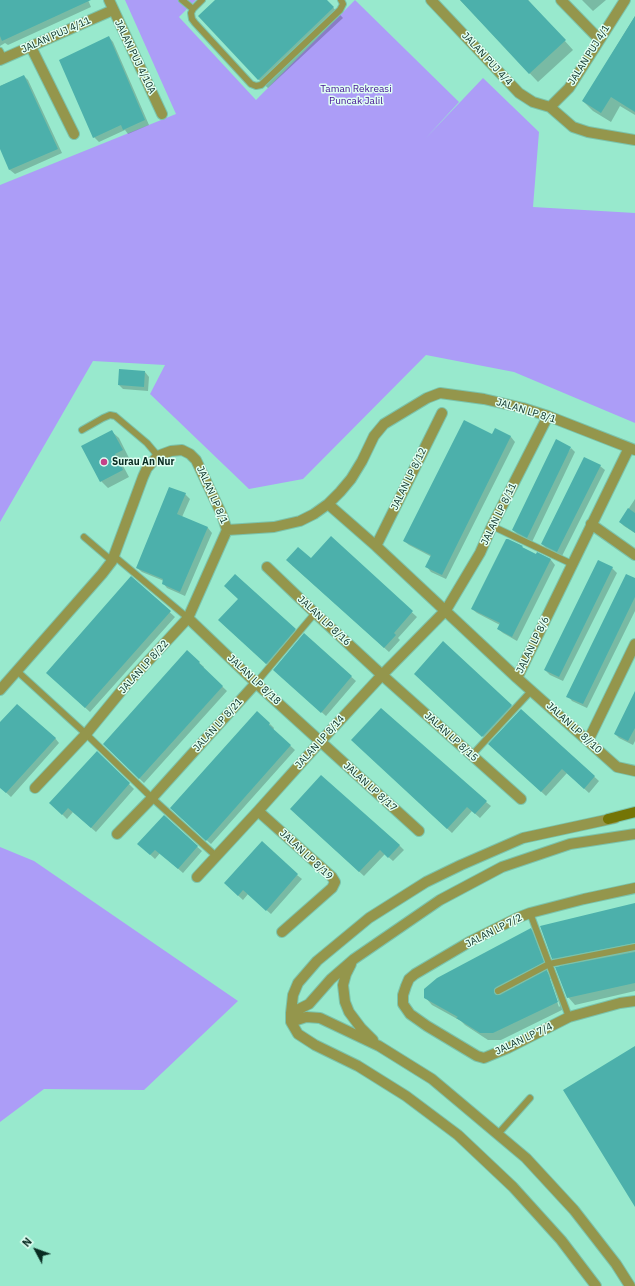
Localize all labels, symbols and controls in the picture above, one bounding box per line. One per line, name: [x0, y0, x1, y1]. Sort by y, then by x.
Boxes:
street label: JALAN PUJ 4/11: [20, 14, 92, 56]
street label: JALAN PUJ 4/10A: [112, 18, 158, 96]
street label: JALAN PUJ 4/1: [566, 23, 612, 87]
street label: JALAN PUJ 4/4: [459, 30, 515, 88]
park label: Taman Rekreasi Puncak Jalil: [320, 83, 392, 106]
street label: JALAN LP 8/1: [495, 396, 557, 426]
street label: JALAN LP 8/12: [389, 446, 429, 512]
place label: Surau An Nur: [112, 456, 175, 468]
marker: Surau An Nur: [99, 457, 109, 467]
street label: JALAN LP 8/1: [194, 464, 230, 526]
street label: JALAN LP 8/11: [479, 481, 519, 547]
street label: JALAN LP 8/16: [295, 594, 353, 648]
street label: JALAN LP 8/6: [514, 615, 552, 675]
street label: JALAN LP 8/22: [117, 638, 171, 696]
street label: JALAN LP 8/18: [225, 653, 283, 707]
street label: JALAN LP 8/21: [191, 696, 245, 754]
street label: JALAN LP 8//10: [544, 700, 604, 756]
street label: JALAN LP 8/15: [422, 710, 480, 764]
street label: JALAN LP 8/14: [293, 713, 347, 771]
street label: JALAN LP 8/17: [341, 760, 399, 814]
street label: JALAN LP 8/19: [277, 828, 335, 882]
street label: JALAN LP 7/2: [464, 912, 524, 950]
street label: JALAN LP 7/4: [493, 1021, 555, 1057]
north arrow: [16, 1230, 56, 1270]
text: N: [19, 1235, 35, 1250]

